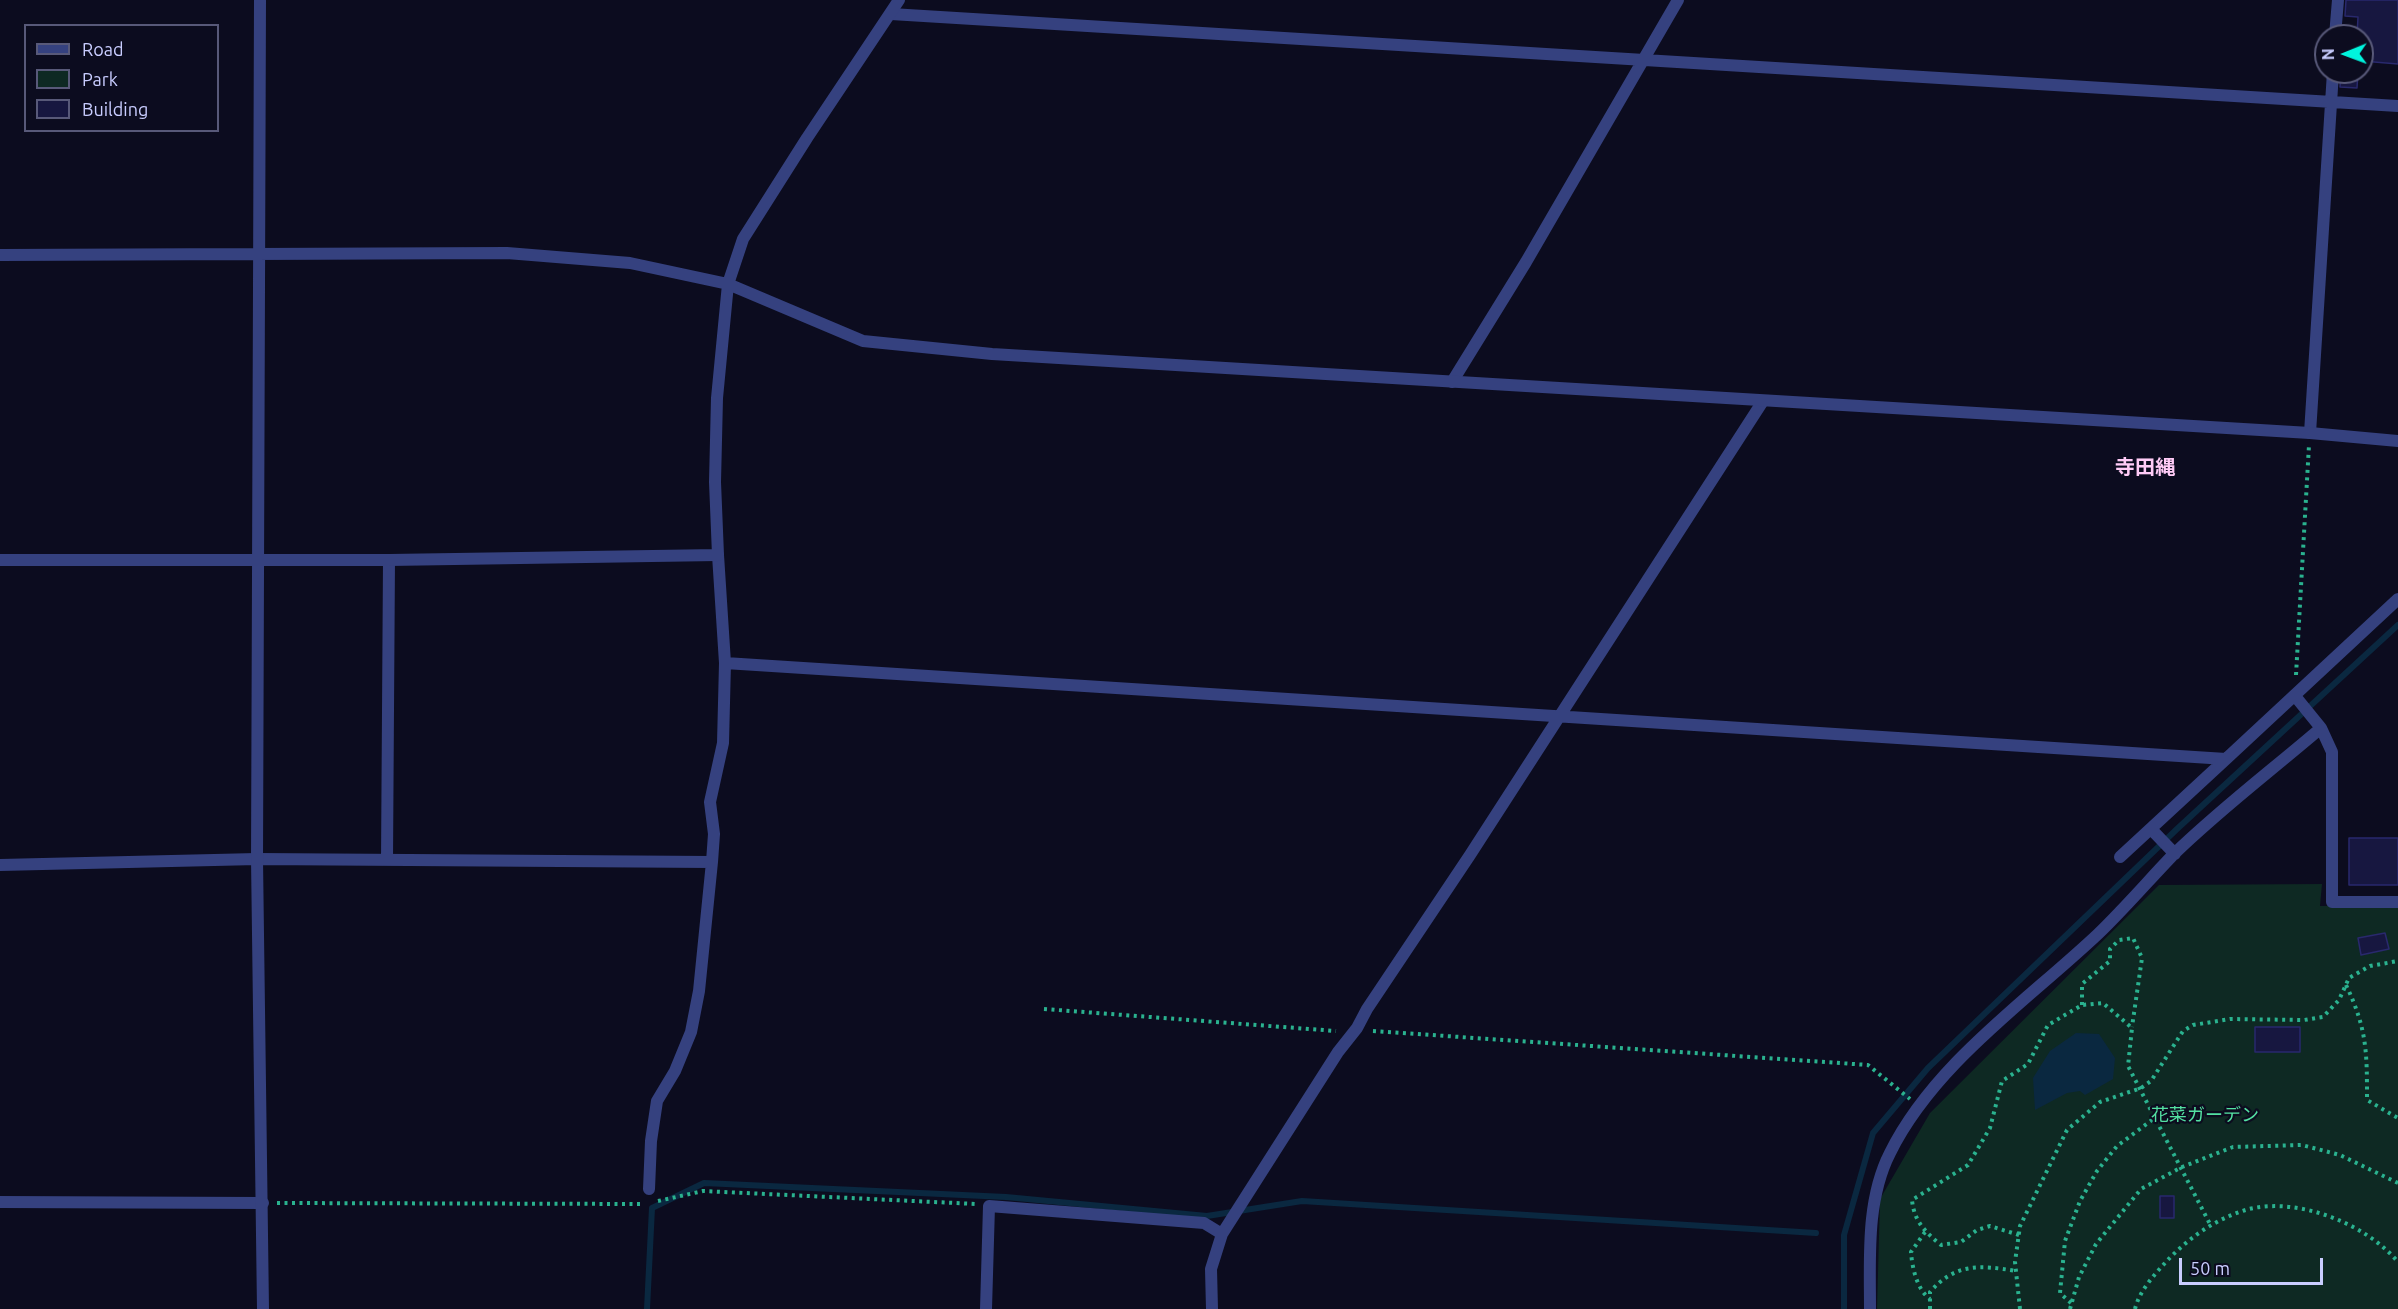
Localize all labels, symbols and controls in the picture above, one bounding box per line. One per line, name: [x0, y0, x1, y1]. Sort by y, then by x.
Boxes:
legend: [24, 24, 219, 132]
north arrow: [2314, 24, 2374, 84]
text: Road: [82, 39, 124, 59]
text: N: [2319, 48, 2337, 60]
text: Park: [82, 69, 118, 89]
text: Building: [82, 99, 148, 119]
district label: 寺田縄: [2115, 455, 2175, 479]
park label: 花菜ガーデン: [2151, 1104, 2259, 1126]
scale bar: [2182, 1246, 2326, 1284]
text: 50 m: [2190, 1258, 2230, 1278]

